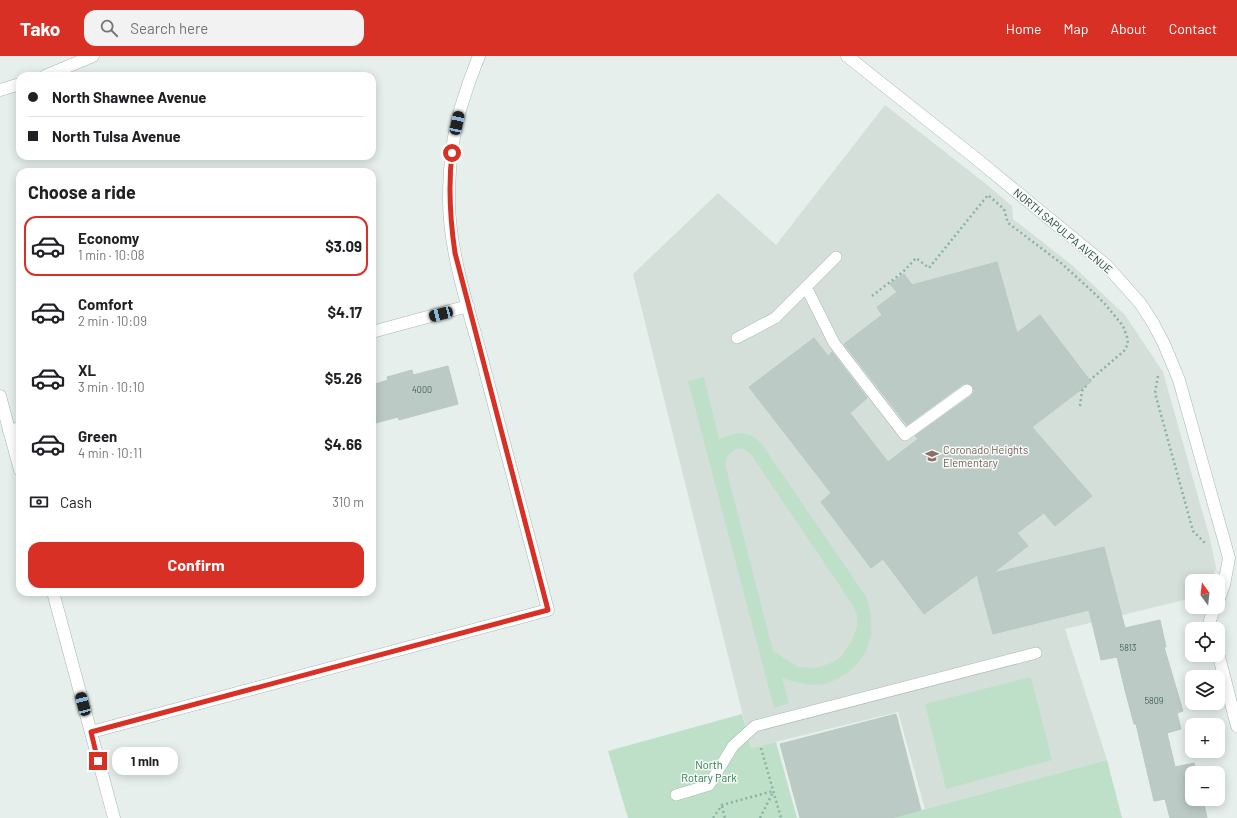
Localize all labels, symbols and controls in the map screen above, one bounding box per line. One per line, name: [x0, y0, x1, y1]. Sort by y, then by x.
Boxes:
search box: [84, 10, 364, 46]
text: Tako: [20, 17, 60, 40]
icon: search: [98, 17, 120, 39]
text: Search here: [130, 19, 208, 37]
text: Home: [1006, 20, 1042, 37]
text: Map: [1064, 20, 1088, 37]
text: About: [1110, 20, 1147, 37]
text: Contact: [1169, 20, 1217, 37]
text: North Shawnee Avenue: [52, 88, 207, 106]
car: [449, 110, 465, 136]
text: North Tulsa Avenue: [52, 127, 181, 145]
route start: [443, 144, 461, 162]
text: Choose a ride: [28, 181, 136, 203]
street label: NORTH SAPULPA AVENUE: [1011, 185, 1116, 276]
icon: car: [30, 228, 66, 264]
text: Economy: [78, 229, 139, 247]
text: $3.09: [325, 237, 362, 255]
text: 1 min · 10:08: [78, 247, 145, 263]
icon: car: [30, 294, 66, 330]
text: Comfort: [78, 295, 133, 313]
text: $4.17: [328, 303, 362, 321]
car: [428, 305, 454, 323]
text: 2 min · 10:09: [78, 313, 147, 329]
icon: car: [30, 360, 66, 396]
text: XL: [78, 361, 96, 379]
text: $5.26: [325, 369, 362, 387]
text: 3 min · 10:10: [78, 379, 145, 395]
house number: 4000: [412, 384, 432, 395]
icon: car: [30, 426, 66, 462]
text: Green: [78, 427, 117, 445]
text: $4.66: [324, 435, 362, 453]
place label: Coronado Heights Elementary: [943, 443, 1028, 469]
text: 4 min · 10:11: [78, 445, 142, 461]
school or university icon: Coronado Heights Elementary: [924, 448, 940, 464]
icon: cash: [28, 491, 50, 513]
text: Cash: [60, 493, 92, 511]
text: 310 m: [332, 494, 364, 510]
button: Confirm: [28, 542, 364, 588]
north arrow: [1185, 574, 1225, 614]
map controls: [1185, 574, 1225, 806]
button: locate: [1185, 622, 1225, 662]
house number: 5813: [1120, 642, 1137, 653]
button: layers: [1185, 670, 1225, 710]
car: [74, 691, 92, 717]
house number: 5809: [1144, 695, 1164, 706]
button: +: [1185, 718, 1225, 758]
callout: 1 min: [112, 747, 178, 775]
route end: [89, 752, 107, 770]
text: 1 min: [131, 753, 159, 769]
park label: North Rotary Park: [681, 758, 737, 784]
button: −: [1185, 766, 1225, 806]

